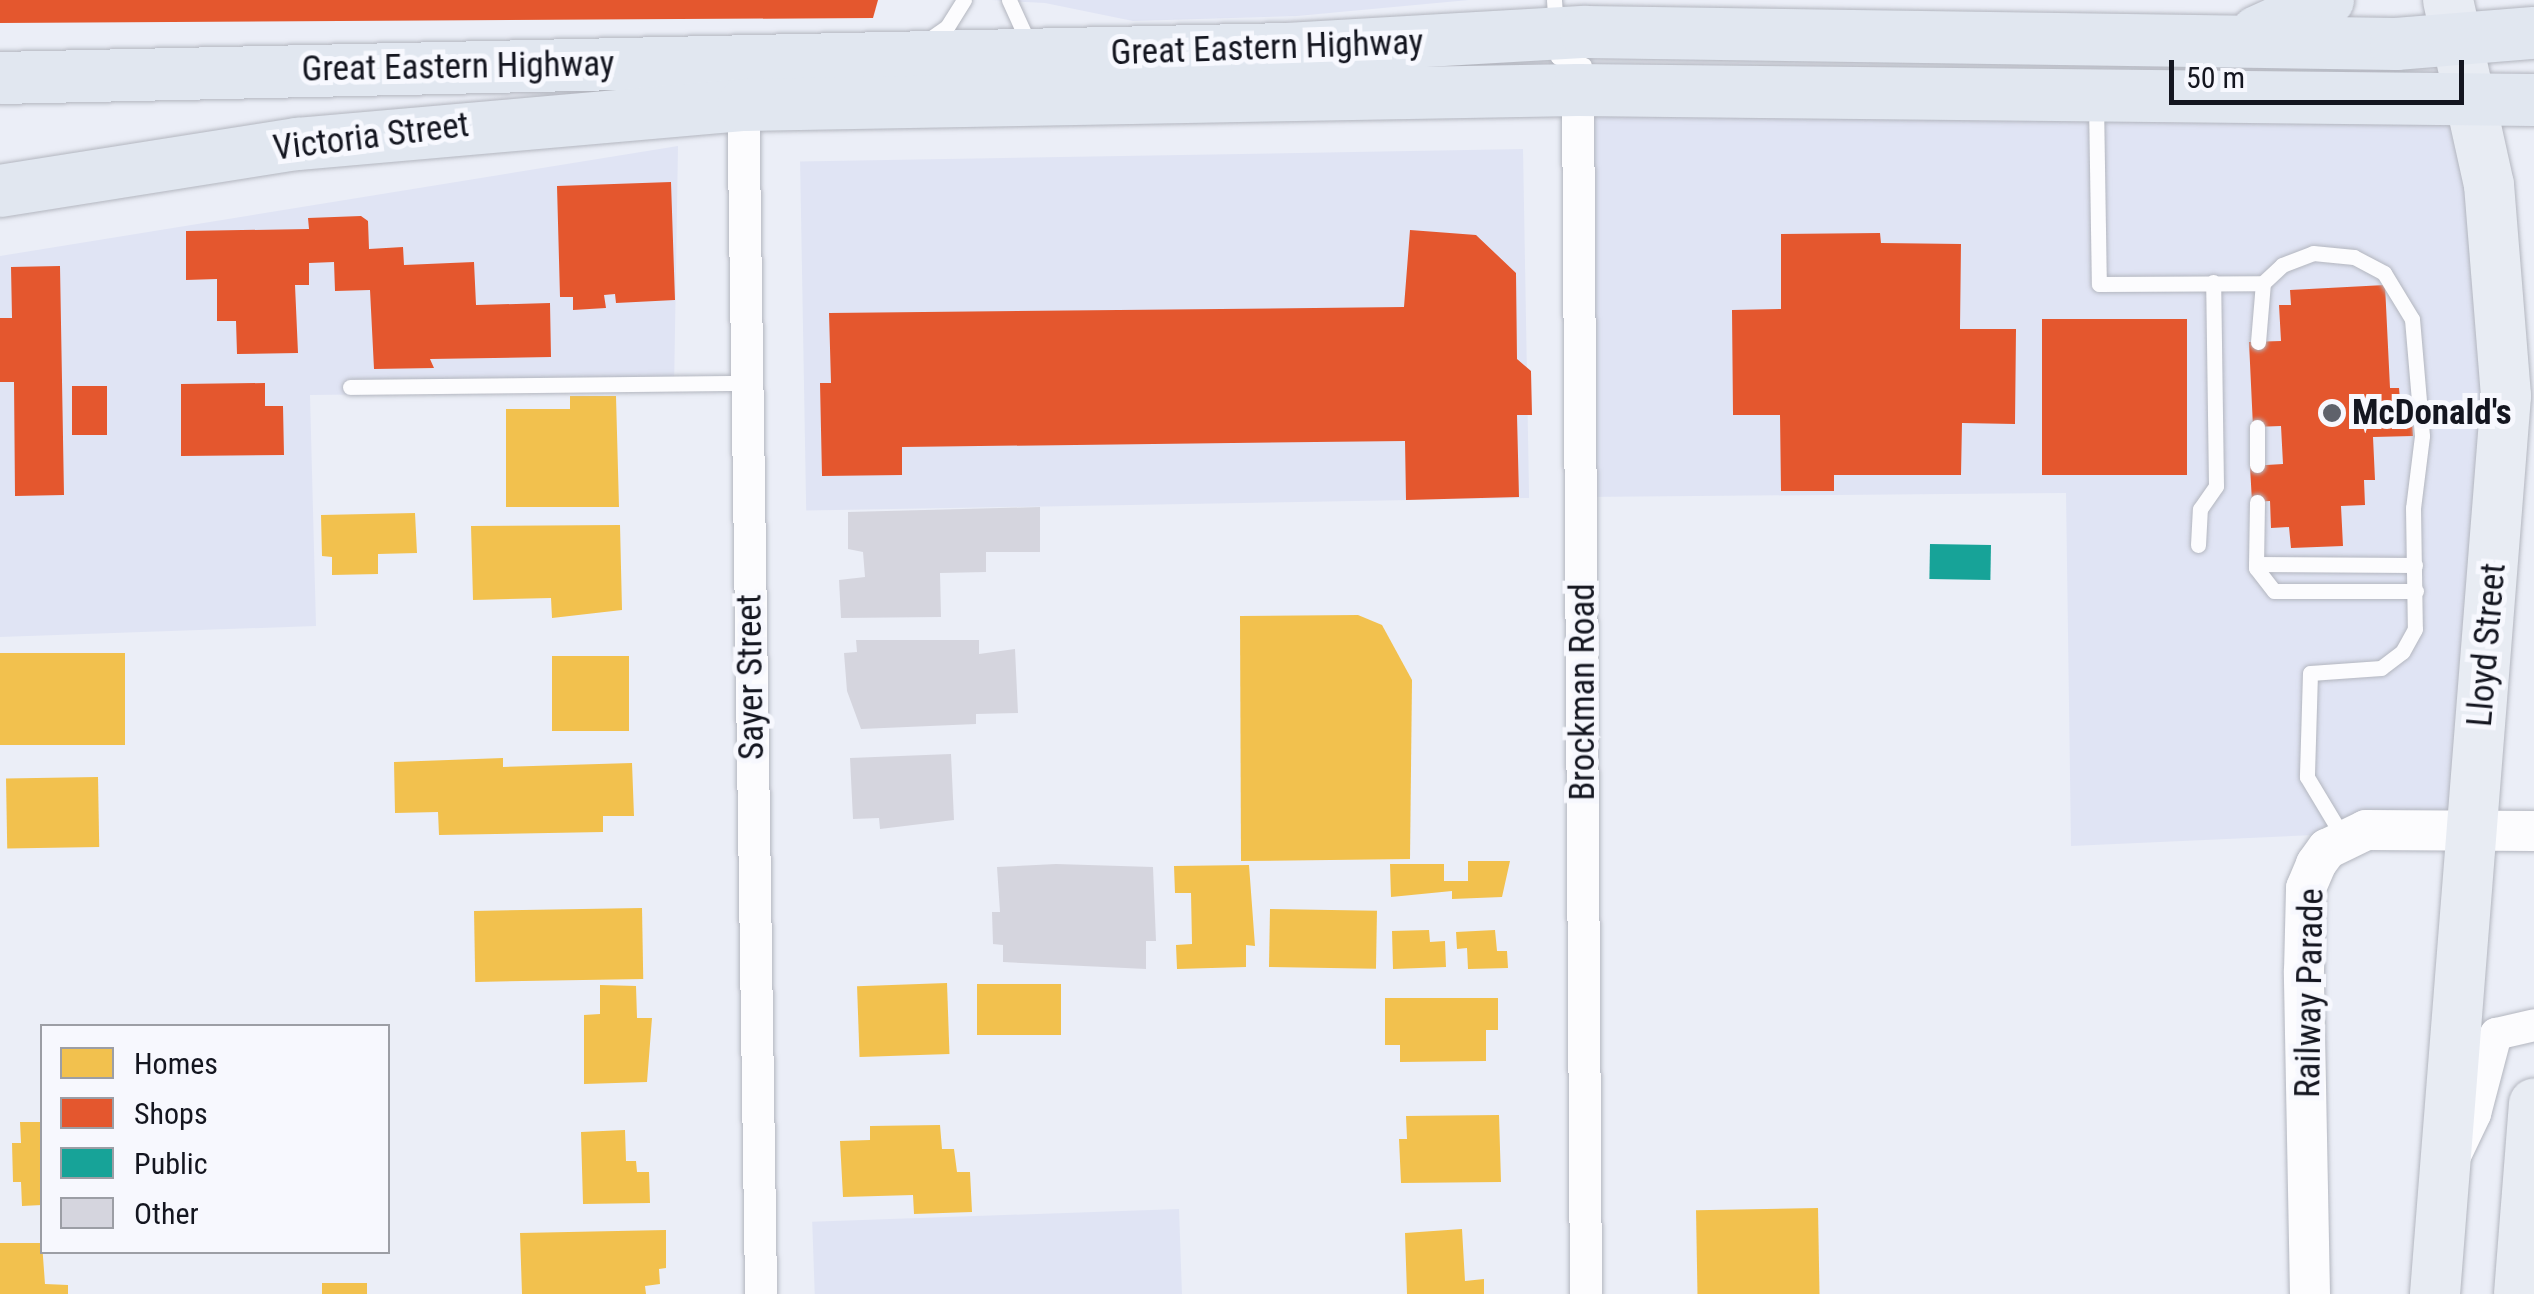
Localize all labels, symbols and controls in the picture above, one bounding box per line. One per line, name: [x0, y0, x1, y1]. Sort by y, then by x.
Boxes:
street label: Great Eastern Highway: [1110, 22, 1424, 74]
scale bar: [2174, 40, 2469, 102]
street label: Great Eastern Highway: [301, 43, 615, 91]
text: 50 m: [2186, 60, 2245, 95]
street label: Victoria Street: [271, 104, 471, 170]
place label: McDonald's: [2352, 392, 2512, 434]
marker: McDonald's: [2321, 402, 2343, 424]
street label: Lloyd Street: [2459, 562, 2515, 728]
street label: Brockman Road: [1562, 583, 1604, 801]
street label: Sayer Street: [729, 594, 773, 760]
street label: Railway Parade: [2287, 888, 2333, 1098]
legend: [40, 1024, 390, 1254]
text: Homes: [134, 1046, 218, 1081]
text: Shops: [134, 1096, 208, 1131]
text: Public: [134, 1146, 208, 1181]
text: Other: [134, 1196, 199, 1231]

